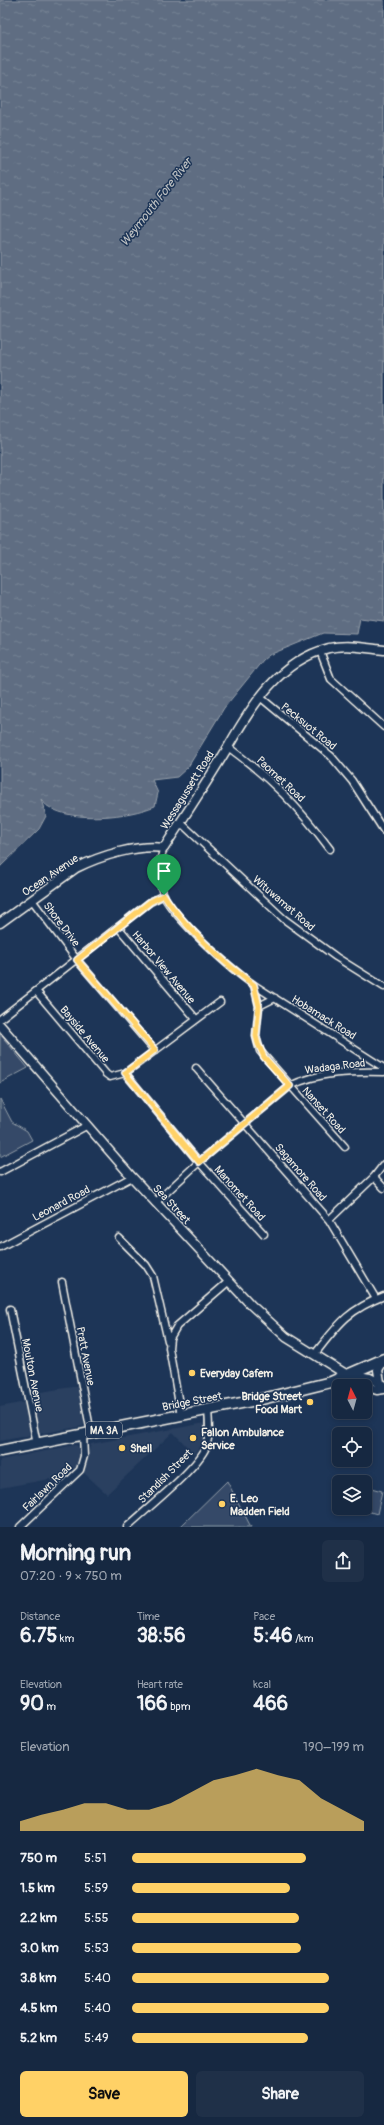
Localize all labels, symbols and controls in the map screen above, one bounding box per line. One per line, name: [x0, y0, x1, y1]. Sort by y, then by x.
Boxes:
water label: Weymouth Fore River: [117, 154, 197, 250]
street label: Pecksuot Road: [278, 700, 339, 753]
street label: Wessagussett Road: [158, 749, 217, 832]
street label: Paomet Road: [254, 754, 307, 805]
street label: Ocean Avenue: [20, 851, 81, 899]
pin: [147, 854, 181, 895]
icon: arrive: [153, 860, 175, 882]
street label: Wituwamat Road: [250, 873, 317, 934]
street label: Shore Drive: [41, 899, 83, 950]
street label: Harbor View Avenue: [129, 928, 198, 1007]
street label: Hobamack Road: [289, 992, 358, 1042]
street label: Bayside Avenue: [57, 1003, 112, 1066]
street label: Wadaga Road: [304, 1056, 366, 1077]
street label: Nanset Road: [299, 1084, 348, 1136]
street label: Sagamore Road: [272, 1141, 329, 1204]
street label: Manomet Road: [212, 1163, 268, 1224]
street label: Sea Street: [150, 1182, 194, 1227]
street label: Leonard Road: [30, 1183, 92, 1224]
street label: Pratt Avenue: [73, 1326, 98, 1387]
street label: Moulton Avenue: [19, 1337, 46, 1414]
place label: Everyday Cafem: [200, 1367, 273, 1380]
marker: Everyday Cafem: [187, 1368, 197, 1378]
north arrow: [332, 1379, 372, 1419]
map controls: [332, 1379, 372, 1515]
street label: Bridge Street: [161, 1389, 224, 1414]
place label: Bridge Street Food Mart: [241, 1390, 303, 1416]
marker: Bridge Street Food Mart: [305, 1397, 315, 1407]
road number: MA 3A: [86, 1422, 122, 1438]
place label: Fallon Ambulance Service: [201, 1426, 285, 1452]
button: locate: [332, 1427, 372, 1467]
marker: Fallon Ambulance Service: [188, 1433, 198, 1443]
place label: Shell: [130, 1442, 153, 1455]
marker: Shell: [117, 1443, 127, 1453]
street label: Standish Street: [135, 1446, 196, 1506]
street label: Fairlawn Road: [20, 1461, 75, 1514]
button: layers: [332, 1475, 372, 1515]
place label: E. Leo Madden Field: [230, 1492, 290, 1518]
marker: E. Leo Madden Field: [217, 1499, 227, 1509]
text: Morning run: [20, 1539, 131, 1567]
button: share: [322, 1540, 364, 1582]
text: 07:20 · 9 × 750 m: [20, 1568, 122, 1584]
text: Distance: [20, 1610, 60, 1623]
text: Time: [137, 1610, 160, 1623]
text: Pace: [253, 1610, 275, 1623]
text: 6.75: [20, 1623, 57, 1648]
text: 38:56: [137, 1623, 186, 1648]
text: 5:46: [253, 1623, 293, 1648]
text: km: [57, 1632, 74, 1645]
text: /km: [293, 1632, 313, 1645]
text: Elevation: [20, 1678, 62, 1691]
text: Heart rate: [137, 1678, 183, 1691]
text: kcal: [253, 1678, 271, 1691]
text: 90: [20, 1691, 44, 1716]
text: 166: [137, 1691, 168, 1716]
text: 466: [253, 1691, 288, 1716]
text: m: [44, 1700, 56, 1713]
text: bpm: [168, 1700, 191, 1713]
text: Elevation: [20, 1739, 70, 1755]
text: 190–199 m: [303, 1739, 364, 1755]
text: 750 m: [20, 1850, 57, 1866]
text: 5:51: [84, 1850, 107, 1866]
text: 1.5 km: [20, 1880, 55, 1896]
text: 5:59: [84, 1880, 108, 1896]
text: 2.2 km: [20, 1910, 57, 1926]
text: 5:55: [84, 1910, 109, 1926]
text: 3.0 km: [20, 1940, 59, 1956]
text: 5:53: [84, 1940, 109, 1956]
text: 3.8 km: [20, 1970, 56, 1986]
text: 5:40: [84, 1970, 111, 1986]
text: 4.5 km: [20, 2000, 57, 2016]
text: 5:40: [84, 2000, 111, 2016]
text: 5.2 km: [20, 2030, 57, 2046]
text: 5:49: [84, 2030, 109, 2046]
button: Save: [20, 2071, 188, 2117]
button: Share: [196, 2071, 364, 2117]

